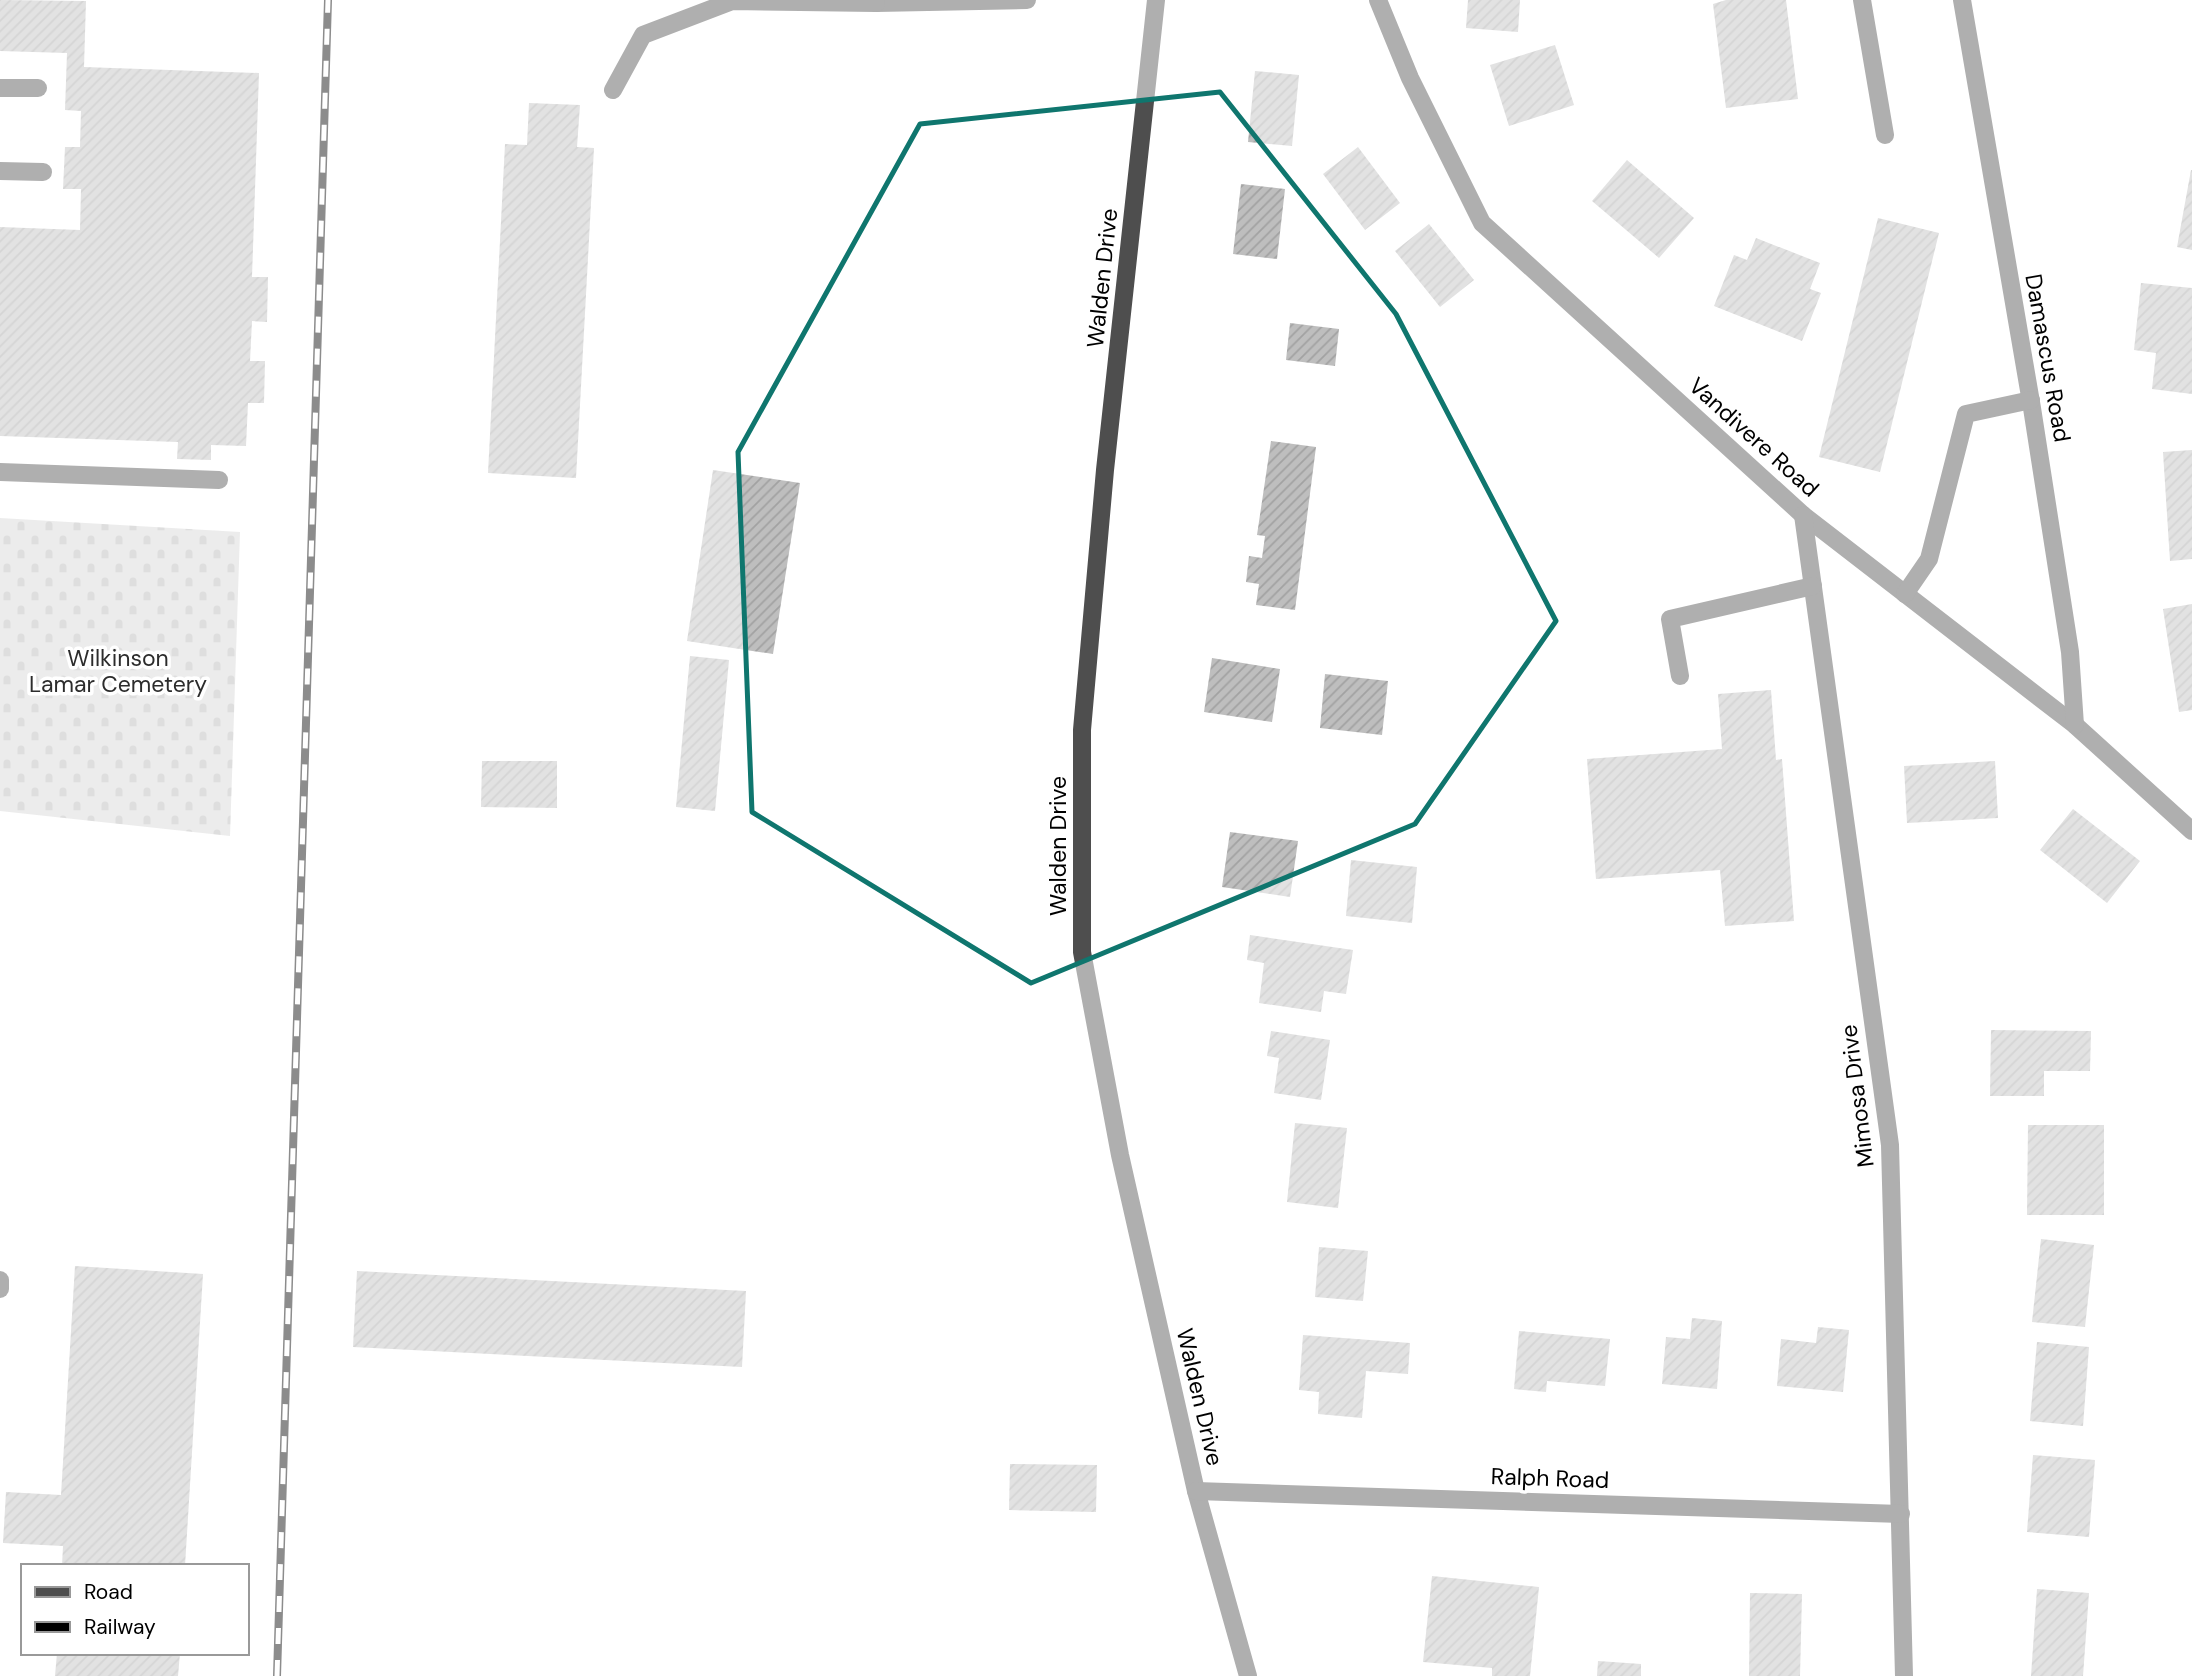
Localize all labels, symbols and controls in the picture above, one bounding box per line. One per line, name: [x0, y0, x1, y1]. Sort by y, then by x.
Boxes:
street label: Walden Drive: [1080, 207, 1124, 349]
street label: Damascus Road: [2018, 271, 2078, 445]
street label: Vandivere Road: [1683, 371, 1825, 503]
park label: Wilkinson Lamar Cemetery: [29, 643, 207, 699]
street label: Walden Drive: [1043, 776, 1073, 916]
street label: Mimosa Drive: [1833, 1023, 1881, 1169]
street label: Walden Drive: [1170, 1325, 1230, 1469]
street label: Ralph Road: [1490, 1461, 1610, 1495]
legend: [21, 1564, 248, 1655]
text: Road: [84, 1578, 133, 1606]
text: Railway: [84, 1613, 156, 1641]

